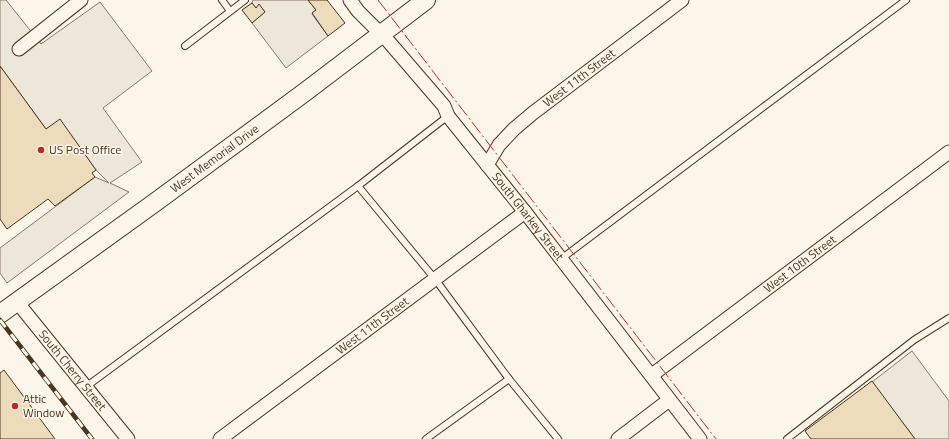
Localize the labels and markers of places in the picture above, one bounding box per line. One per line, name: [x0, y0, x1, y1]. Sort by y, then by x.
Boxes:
place label: US Post Office: [49, 140, 121, 159]
marker: US Post Office: [36, 145, 46, 155]
place label: Attic Window: [23, 389, 64, 422]
marker: Attic Window: [10, 401, 20, 411]

